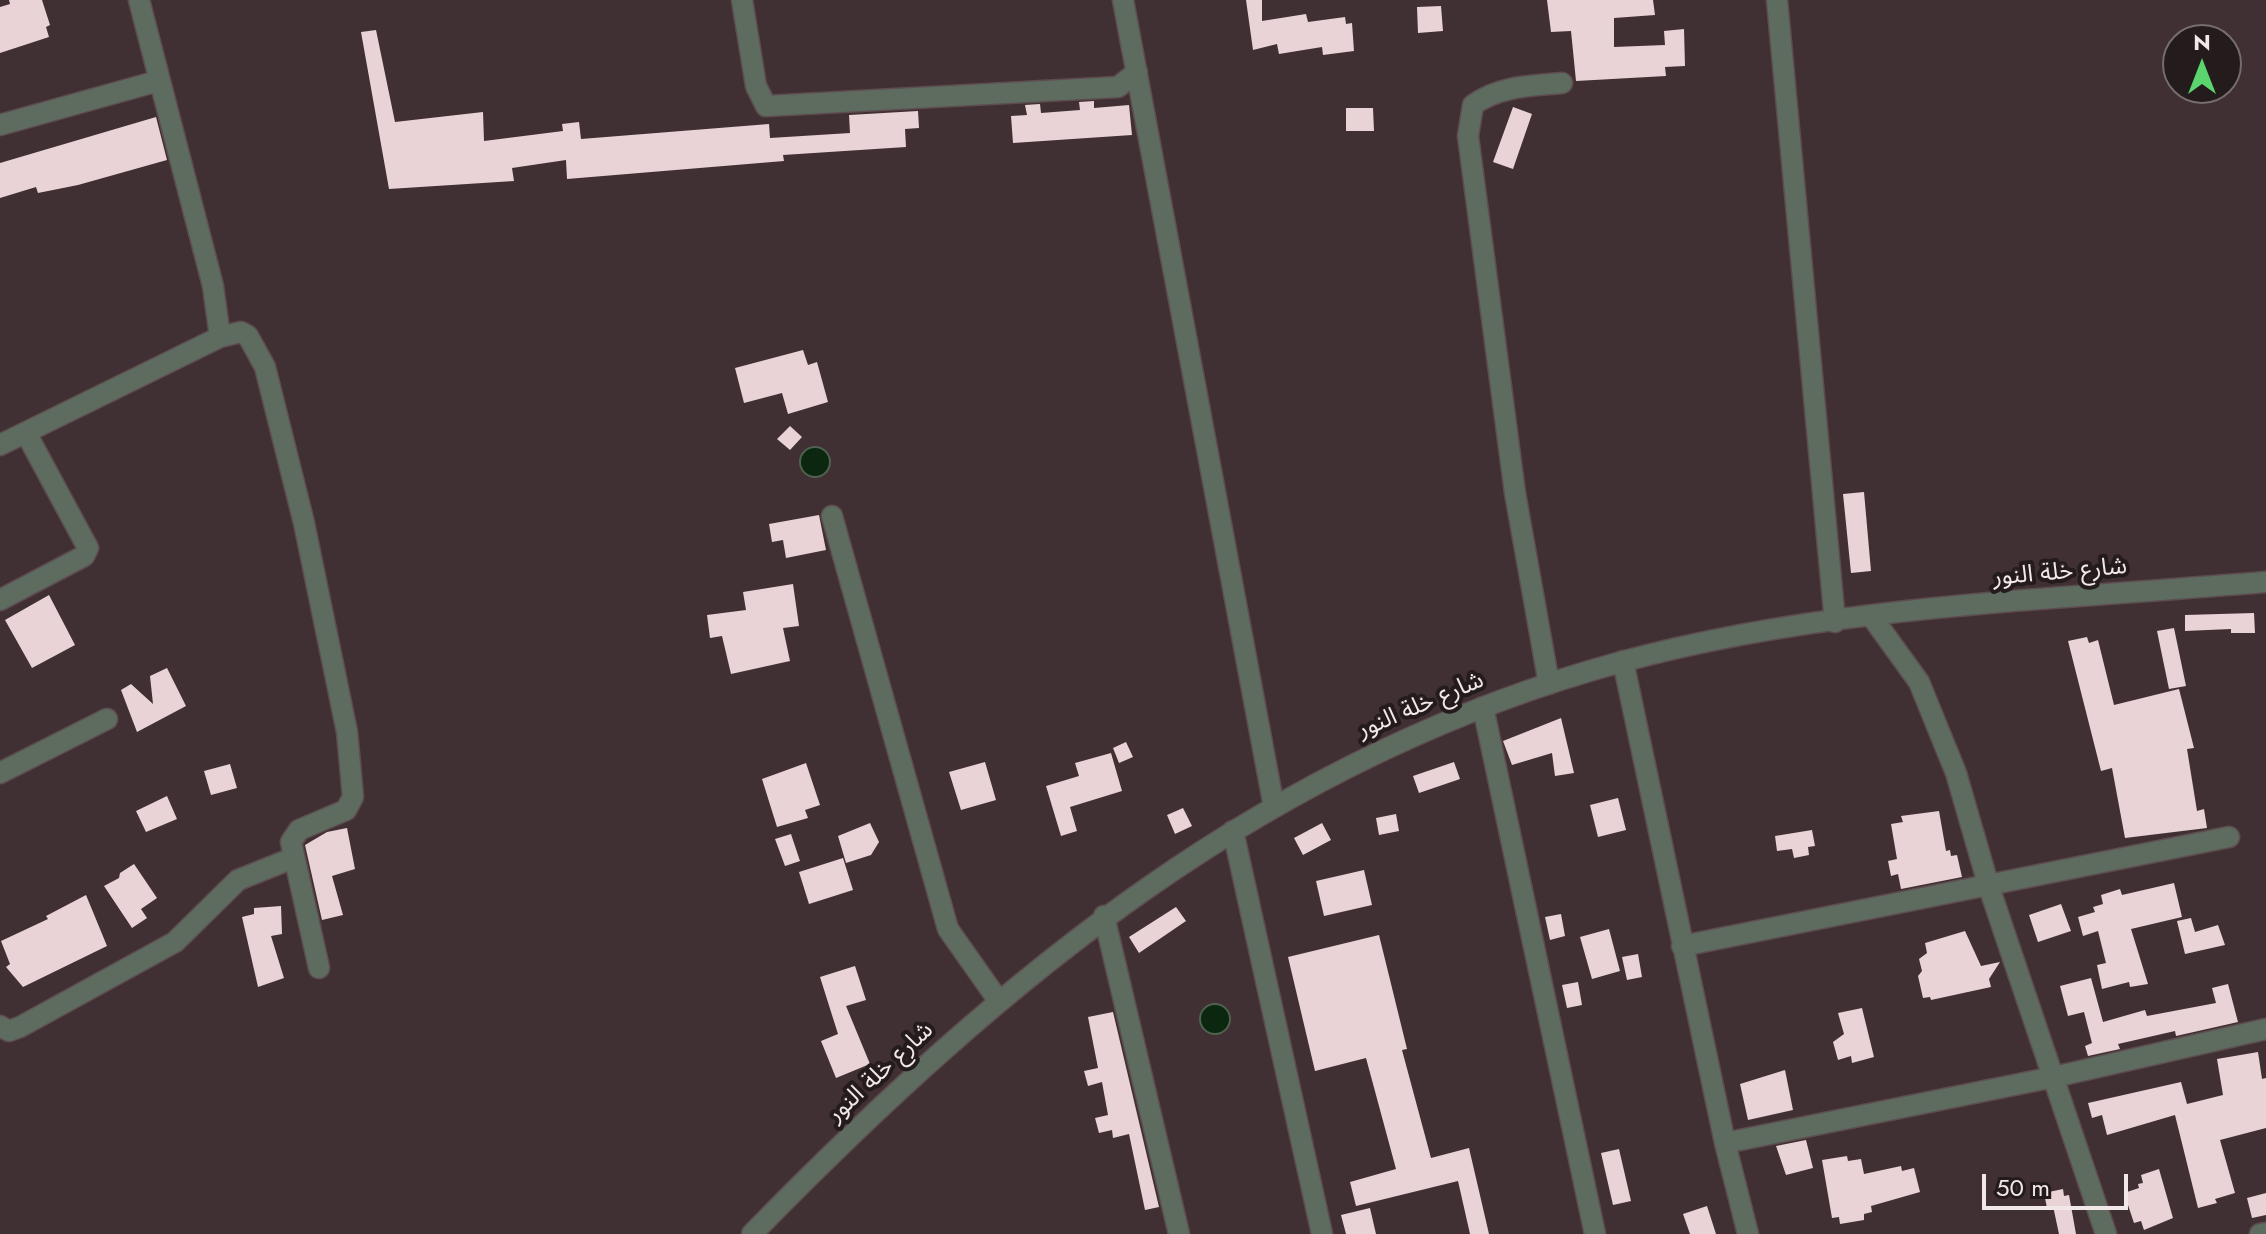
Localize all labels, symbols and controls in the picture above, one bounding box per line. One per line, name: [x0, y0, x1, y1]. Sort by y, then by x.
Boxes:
north arrow: [2162, 24, 2242, 104]
text: N: [2193, 26, 2211, 58]
street label: شارع خلة النور: [1992, 553, 2128, 593]
street label: شارع خلة النور: [1353, 666, 1489, 746]
street label: شارع خلة النور: [822, 1017, 940, 1129]
scale bar: [1986, 1158, 2132, 1208]
text: 50 m: [1996, 1170, 2050, 1205]

